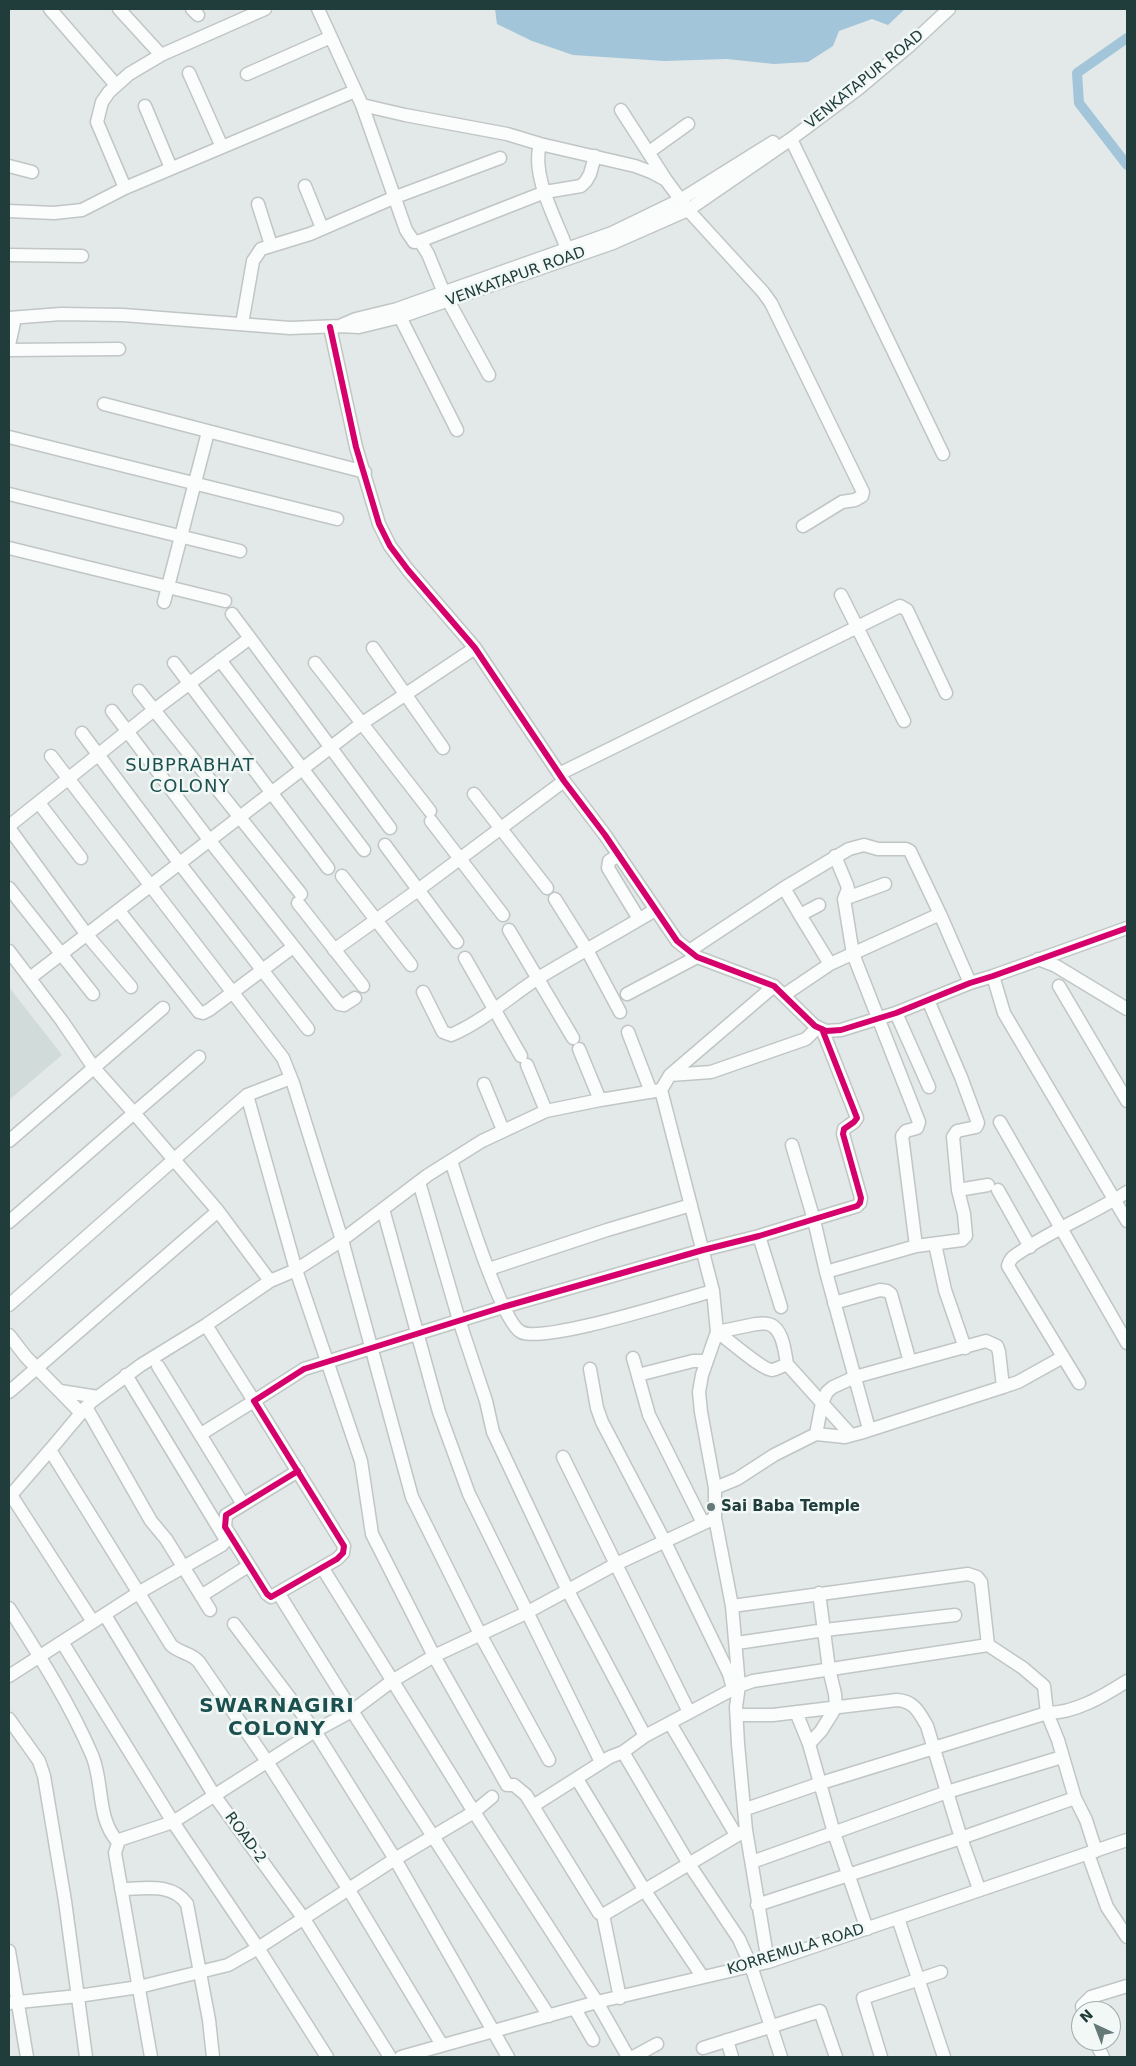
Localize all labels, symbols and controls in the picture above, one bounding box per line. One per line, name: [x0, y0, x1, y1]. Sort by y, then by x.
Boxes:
street label: VENKATAPUR ROAD: [802, 27, 928, 133]
street label: VENKATAPUR ROAD: [444, 243, 588, 311]
district label: SUBPRABHAT COLONY: [124, 755, 256, 798]
place label: Sai Baba Temple: [721, 1498, 860, 1516]
marker: Sai Baba Temple: [705, 1501, 717, 1513]
district label: SWARNAGIRI COLONY: [198, 1695, 356, 1742]
street label: ROAD-2: [220, 1809, 270, 1867]
street label: KORREMULA ROAD: [725, 1921, 867, 1979]
north arrow: [1071, 2001, 1121, 2051]
text: N: [1077, 2006, 1096, 2026]

